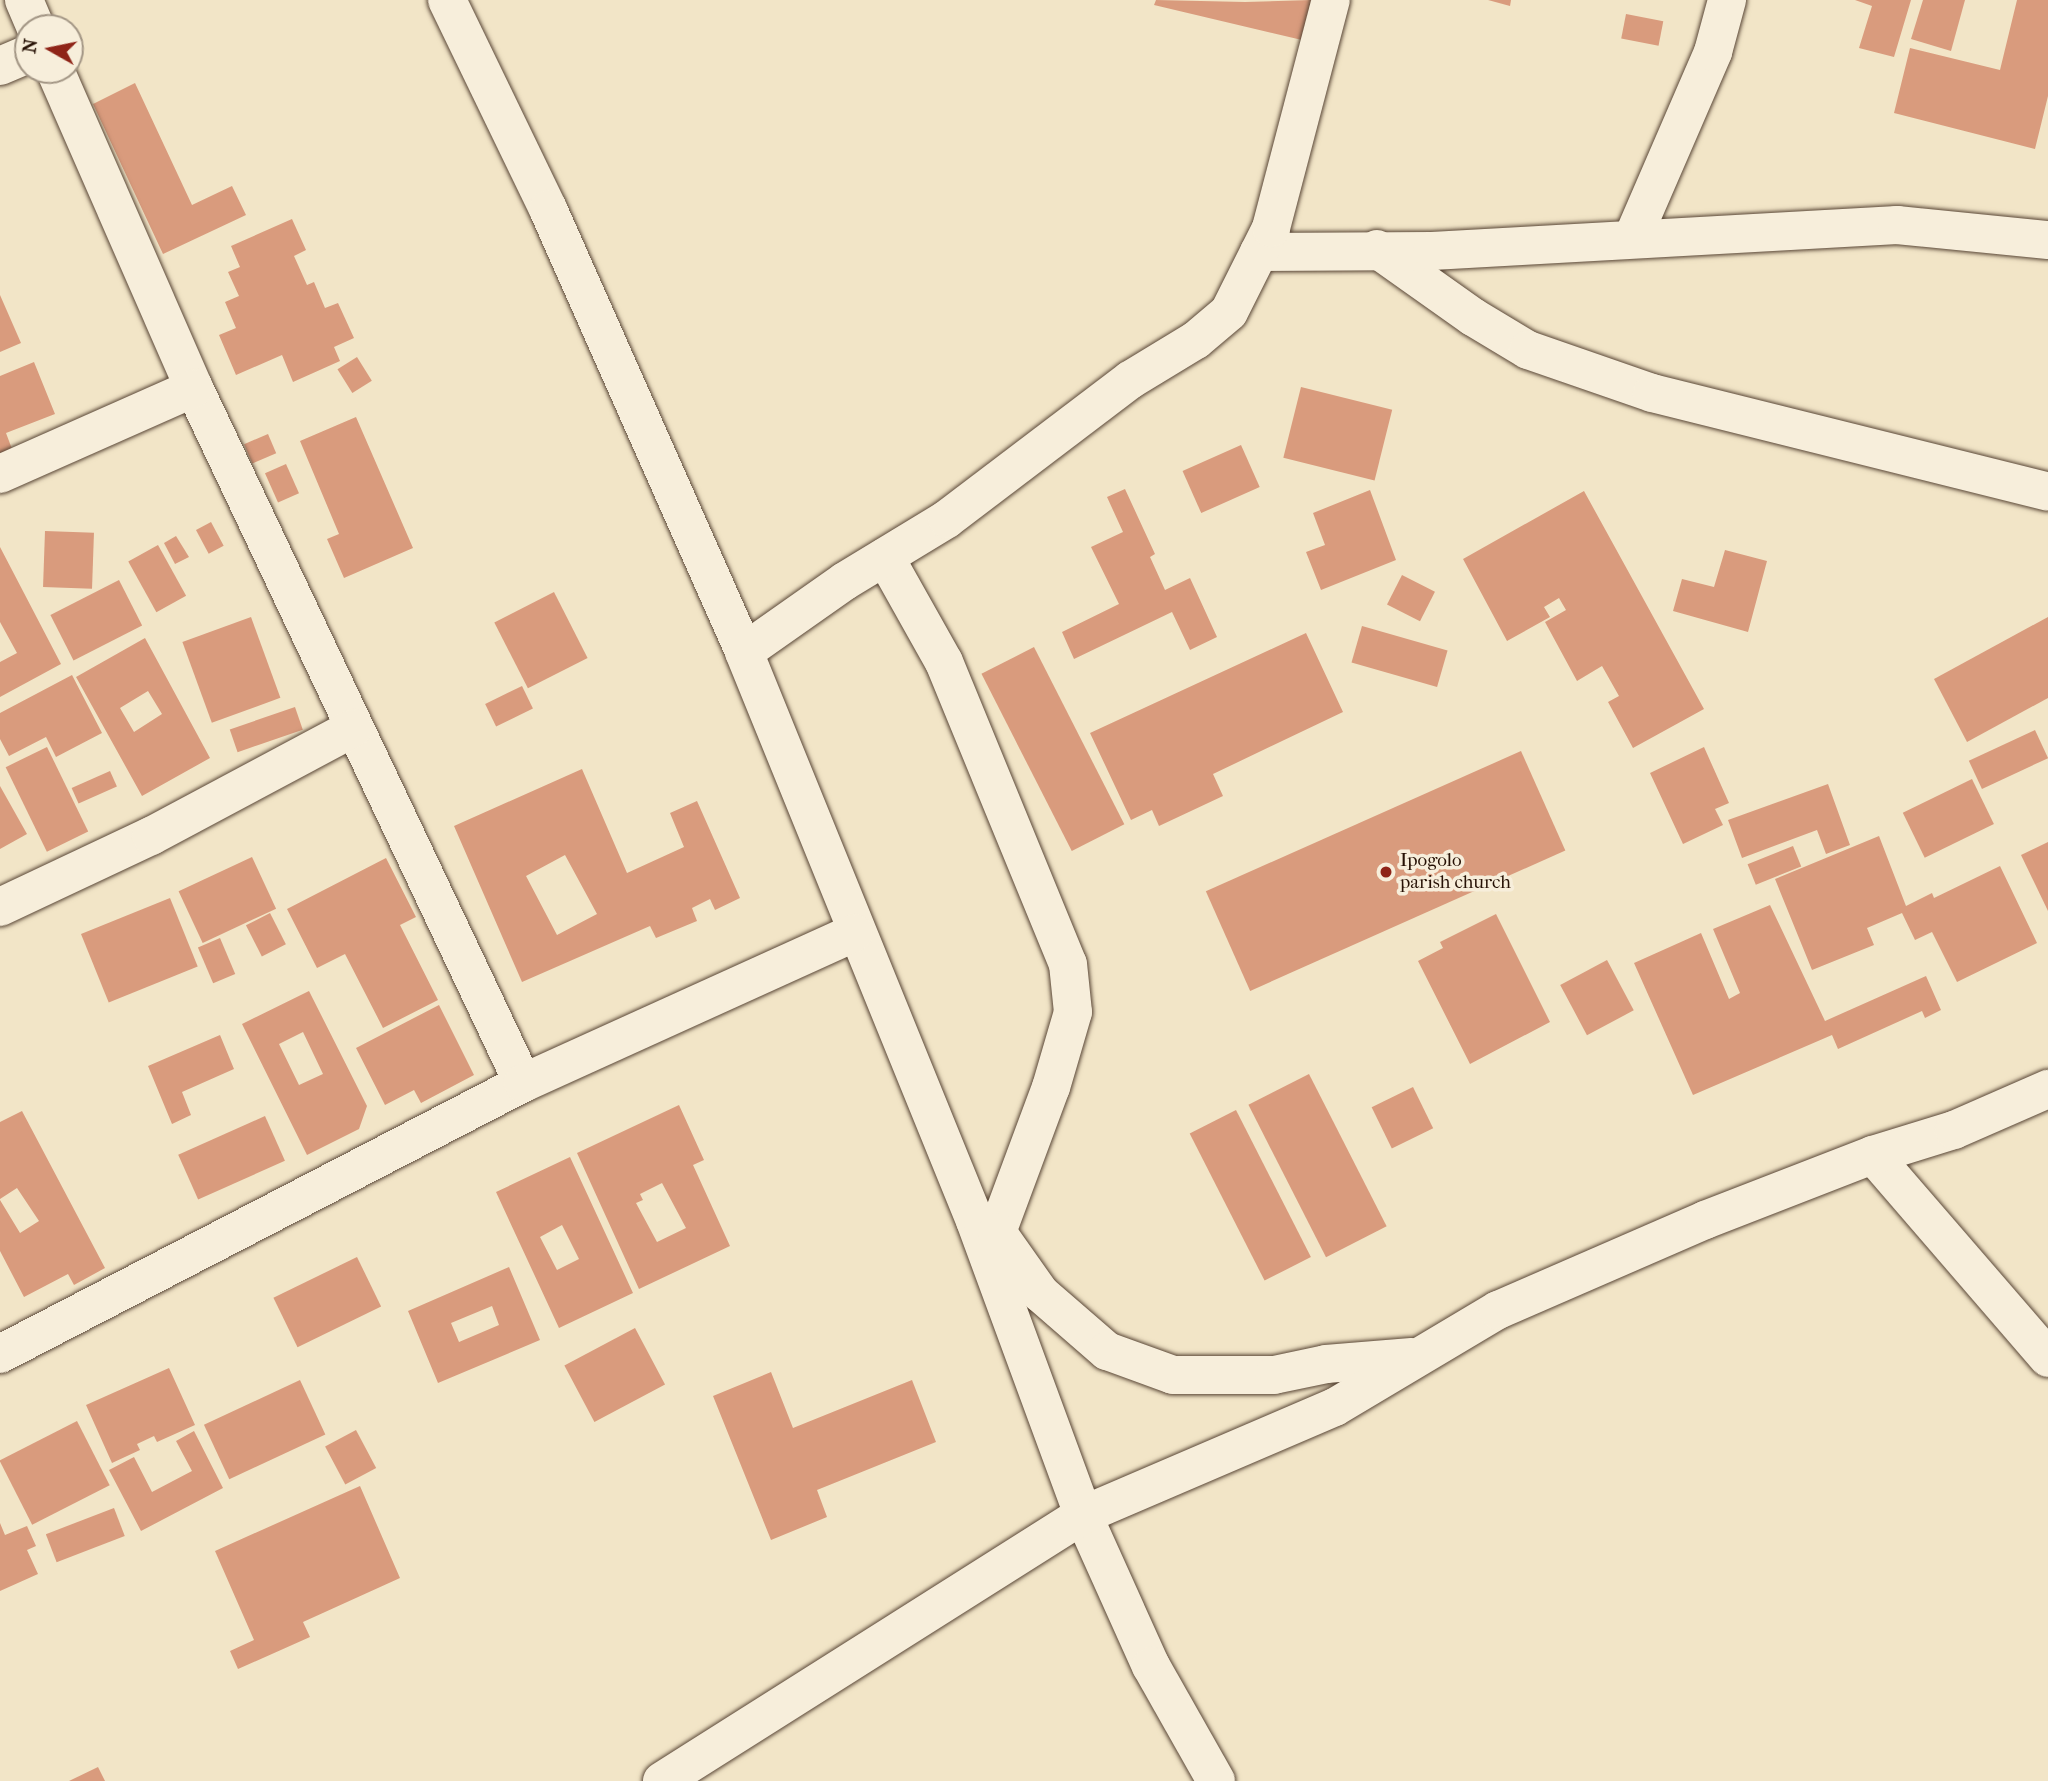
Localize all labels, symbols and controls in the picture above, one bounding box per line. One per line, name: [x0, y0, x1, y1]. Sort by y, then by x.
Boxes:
north arrow: [14, 14, 84, 84]
text: N: [18, 37, 42, 55]
place label: Ipogolo parish church: [1400, 850, 1511, 894]
marker: Ipogolo parish church: [1378, 864, 1394, 880]

